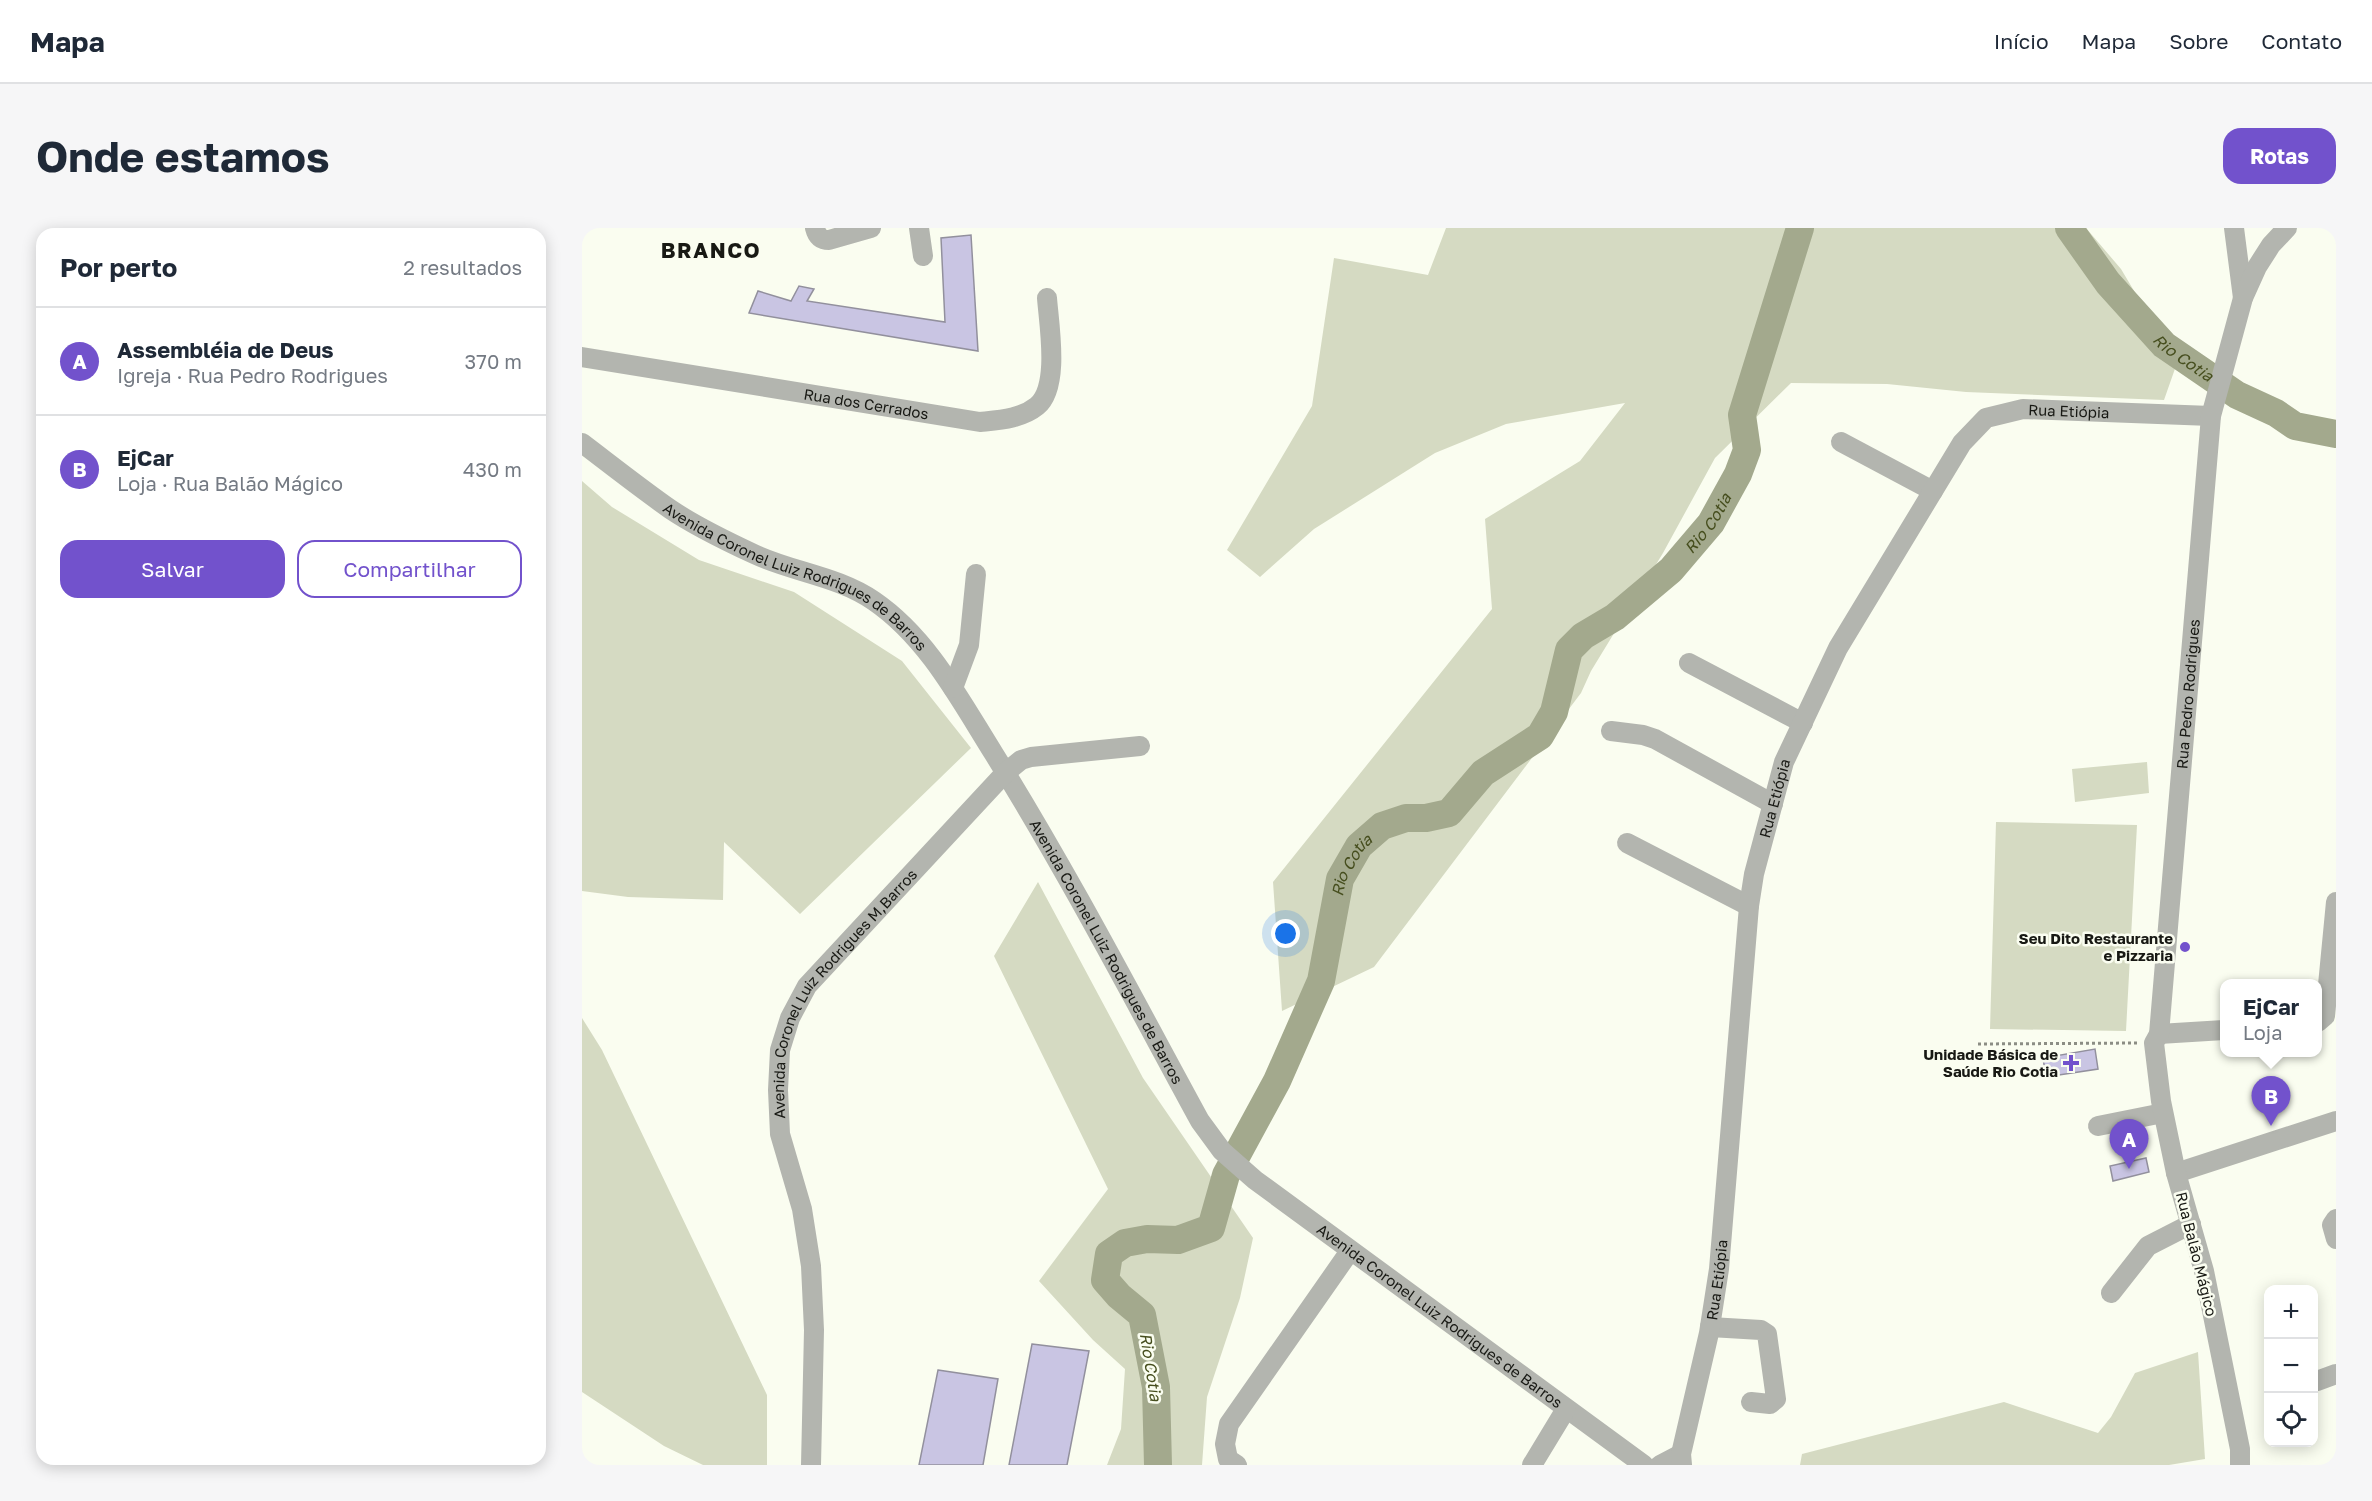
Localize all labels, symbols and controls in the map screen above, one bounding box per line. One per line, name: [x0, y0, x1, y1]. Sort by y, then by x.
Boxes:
text: Mapa: [30, 25, 105, 58]
text: Início: [1994, 28, 2049, 54]
text: Mapa: [2082, 28, 2136, 54]
text: Sobre: [2169, 28, 2228, 54]
text: Contato: [2261, 28, 2342, 54]
button: Rotas: [2223, 128, 2336, 184]
text: Onde estamos: [36, 131, 330, 181]
district label: BRANCO: [661, 237, 761, 263]
text: Por perto: [60, 252, 177, 283]
text: 2 resultados: [403, 255, 522, 279]
water label: Rio Cotia: [2149, 330, 2218, 386]
text: Assembléia de Deus: [117, 336, 334, 363]
text: A: [72, 349, 87, 373]
text: 370 m: [465, 349, 522, 373]
text: Igreja · Rua Pedro Rodrigues: [117, 363, 388, 387]
street label: Rua dos Cerrados: [802, 384, 930, 422]
street label: Rua Etiópia: [2028, 400, 2110, 421]
text: EjCar: [117, 444, 174, 471]
text: B: [72, 457, 87, 481]
text: 430 m: [463, 457, 522, 481]
text: Loja · Rua Balão Mágico: [117, 471, 343, 495]
water label: Rio Cotia: [1680, 489, 1736, 557]
street label: Avenida Coronel Luiz Rodrigues de Barros: [660, 498, 931, 654]
button: Salvar: [60, 540, 285, 598]
button: Compartilhar: [297, 540, 522, 598]
street label: Rua Pedro Rodrigues: [2172, 618, 2203, 770]
street label: Rua Etiópia: [1755, 757, 1793, 840]
street label: Avenida Coronel Luiz Rodrigues de Barros: [1026, 816, 1187, 1087]
water label: Rio Cotia: [1327, 829, 1377, 898]
street label: Avenida Coronel Luiz Rodrigues M,Barros: [769, 865, 920, 1119]
your location: [1271, 919, 1300, 948]
place label: Seu Dito Restaurante e Pizzaria: [2019, 929, 2173, 964]
marker: Seu Dito Restaurante e Pizzaria: [2178, 940, 2192, 954]
popup: [2220, 979, 2322, 1057]
text: EjCar: [2243, 993, 2299, 1020]
text: Loja: [2243, 1020, 2283, 1044]
place label: Unidade Básica de Saúde Rio Cotia: [1923, 1045, 2058, 1080]
marker: Unidade Básica de Saúde Rio Cotia: [2062, 1054, 2080, 1072]
pin: B: [2252, 1076, 2290, 1126]
pin: A: [2110, 1120, 2148, 1169]
street label: Rua Balão Mágico: [2173, 1190, 2221, 1318]
street label: Avenida Coronel Luiz Rodrigues de Barros: [1314, 1220, 1566, 1411]
street label: Rua Etiópia: [1702, 1239, 1730, 1321]
map controls: [2264, 1285, 2318, 1447]
button: +: [2264, 1285, 2318, 1339]
water label: Rio Cotia: [1136, 1331, 1166, 1404]
button: −: [2264, 1339, 2318, 1393]
button: locate: [2264, 1393, 2318, 1447]

